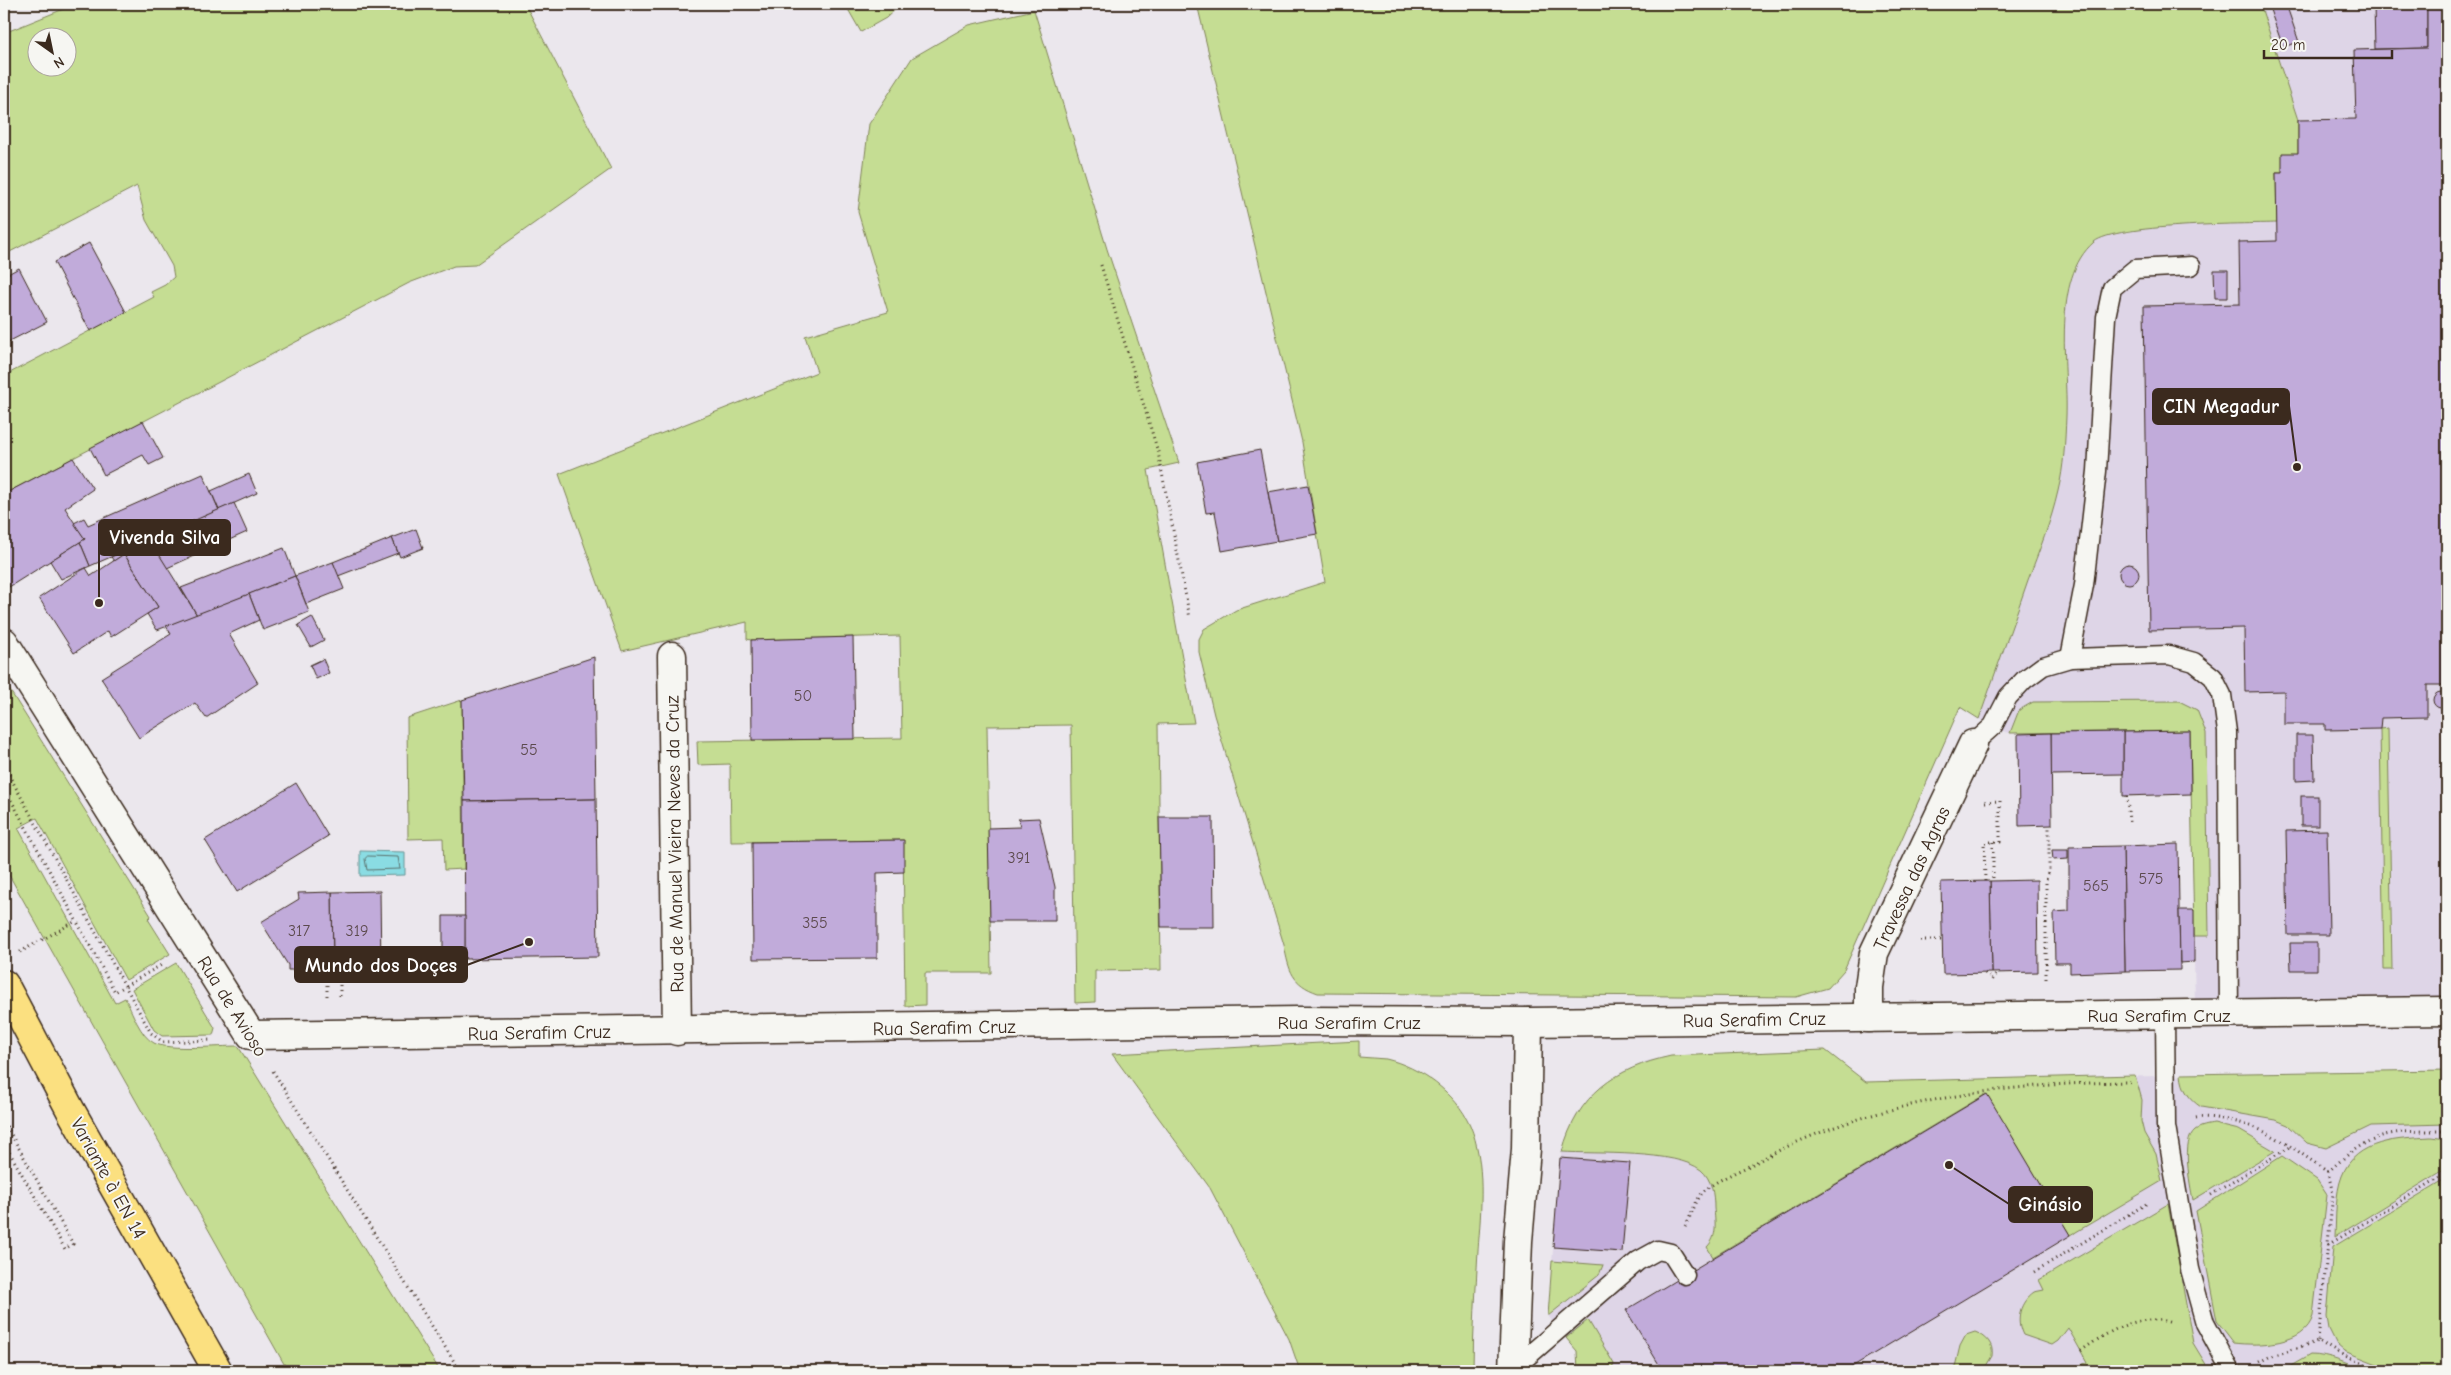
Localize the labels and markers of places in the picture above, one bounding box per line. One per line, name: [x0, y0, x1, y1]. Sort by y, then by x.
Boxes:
callout: CIN Megadur: [2153, 389, 2289, 424]
callout: Vivenda Silva: [99, 520, 230, 555]
callout: Mundo dos Doçes: [295, 947, 467, 982]
callout: Ginásio: [2009, 1187, 2092, 1222]

